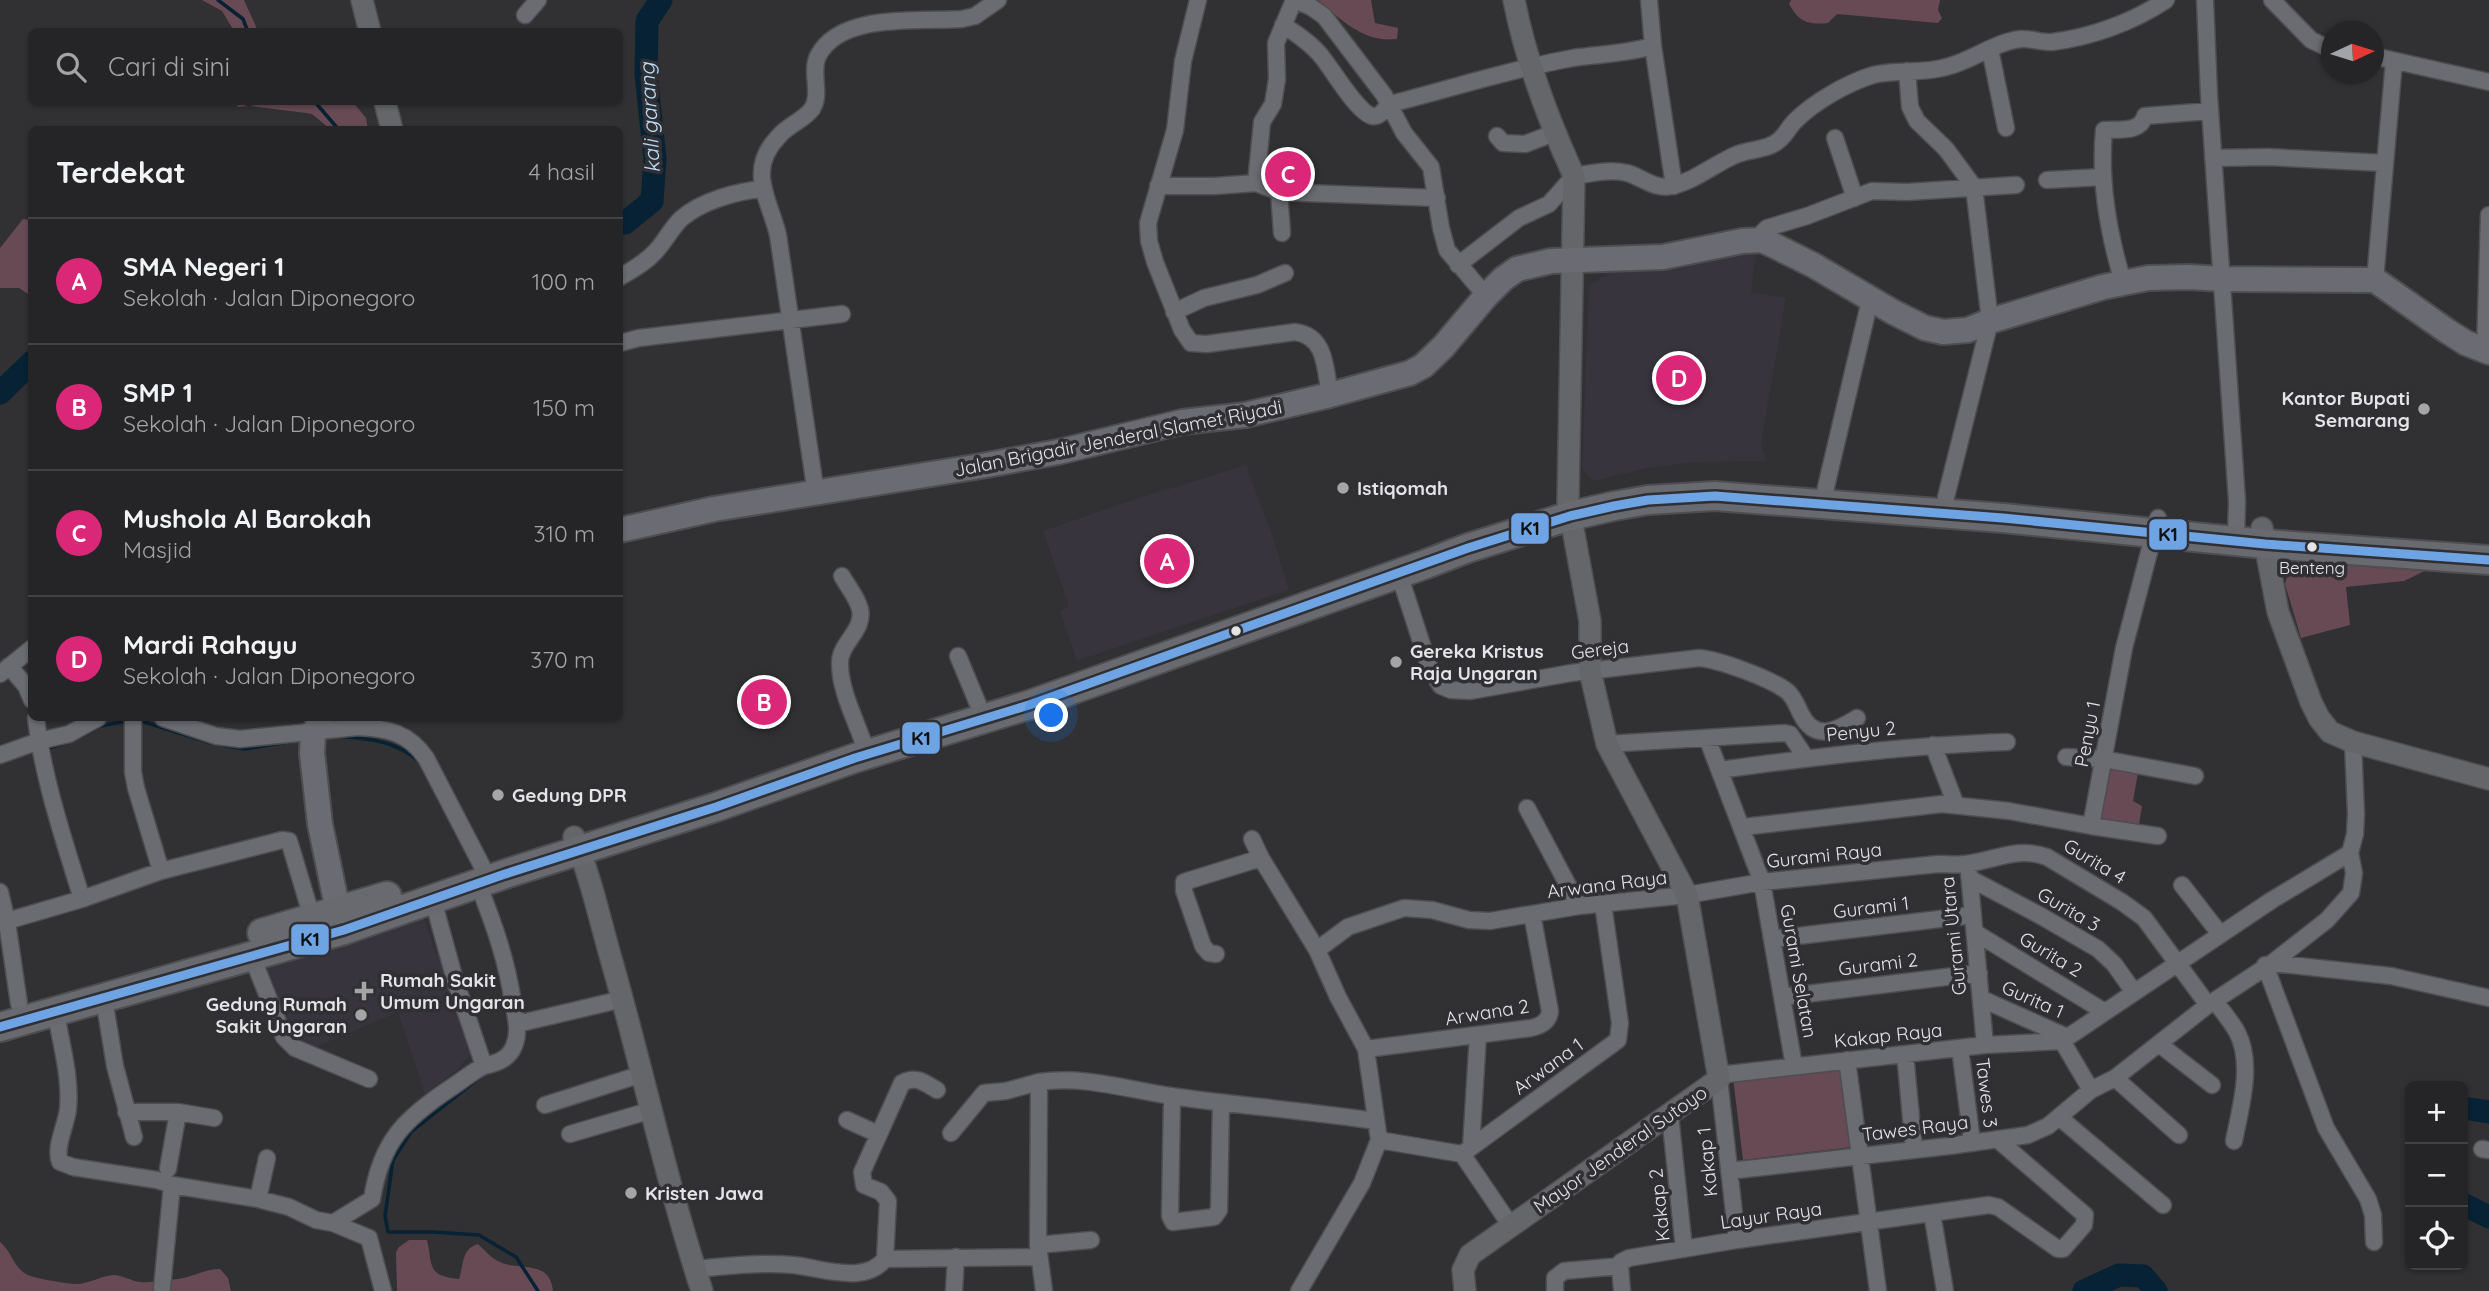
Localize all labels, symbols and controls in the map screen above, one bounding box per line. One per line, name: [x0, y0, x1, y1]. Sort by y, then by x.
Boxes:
north arrow: [2321, 21, 2384, 84]
search box: [28, 28, 623, 105]
icon: search: [52, 48, 90, 86]
text: Cari di sini: [108, 50, 230, 83]
water label: kali garang: [633, 60, 665, 174]
pin: C: [1265, 148, 1311, 200]
text: Terdekat: [56, 153, 186, 191]
text: 4 hasil: [529, 157, 595, 186]
text: SMA Negeri 1: [123, 250, 284, 283]
text: A: [72, 267, 86, 296]
text: 100 m: [532, 267, 595, 296]
text: Sekolah · Jalan Diponegoro: [123, 283, 415, 312]
pin: D: [1656, 352, 1702, 404]
text: SMP 1: [123, 376, 193, 409]
place label: Kantor Bupati Semarang: [2281, 386, 2410, 432]
text: B: [71, 393, 87, 422]
text: 150 m: [533, 393, 595, 422]
street label: Jalan Brigadir Jenderal Slamet Riyadi: [952, 394, 1284, 482]
marker: Kantor Bupati Semarang: [2416, 401, 2432, 417]
text: Sekolah · Jalan Diponegoro: [123, 409, 415, 438]
place label: Istiqomah: [1357, 476, 1448, 500]
marker: Istiqomah: [1335, 480, 1351, 496]
text: Mushola Al Barokah: [123, 502, 372, 535]
line badge: K1: [1510, 512, 1550, 545]
text: K1: [1520, 516, 1540, 540]
line badge: K1: [2148, 518, 2188, 551]
text: C: [72, 519, 86, 548]
text: 310 m: [533, 519, 595, 548]
text: K1: [2158, 522, 2178, 546]
text: Masjid: [123, 535, 192, 564]
pin: A: [1144, 535, 1190, 587]
marker: Benteng: [2305, 540, 2319, 554]
place label: Benteng: [2279, 557, 2345, 578]
unlabelled marker: [1229, 624, 1243, 638]
text: Mardi Rahayu: [123, 628, 297, 661]
street label: Gereja: [1570, 634, 1630, 664]
place label: Gereka Kristus Raja Ungaran: [1410, 639, 1544, 685]
text: D: [71, 645, 87, 674]
text: 370 m: [530, 645, 595, 674]
marker: Gereka Kristus Raja Ungaran: [1388, 654, 1404, 670]
text: Sekolah · Jalan Diponegoro: [123, 661, 415, 690]
pin: B: [741, 676, 787, 728]
your location: [1034, 698, 1068, 732]
street label: Penyu 1: [2069, 699, 2105, 769]
street label: Penyu 2: [1825, 715, 1897, 747]
line badge: K1: [901, 721, 941, 755]
text: K1: [911, 726, 931, 750]
place label: Gedung DPR: [512, 783, 627, 807]
marker: Gedung DPR: [490, 787, 506, 803]
street label: Gurita 4: [2059, 833, 2131, 889]
street label: Gurami Raya: [1765, 837, 1883, 873]
street label: Arwana Raya: [1546, 865, 1668, 903]
street label: Gurami Utara: [1935, 875, 1971, 997]
street label: Gurita 3: [2033, 881, 2105, 937]
street label: Gurami 1: [1832, 890, 1910, 924]
street label: Gurami Selatan: [1775, 902, 1823, 1040]
line badge: K1: [290, 923, 330, 956]
street label: Gurita 2: [2015, 926, 2087, 982]
text: K1: [300, 927, 320, 951]
street label: Gurami 2: [1837, 947, 1919, 981]
place label: Rumah Sakit Umum Ungaran: [380, 968, 525, 1014]
street label: Gurita 1: [1998, 975, 2068, 1023]
marker: Rumah Sakit Umum Ungaran: [354, 981, 374, 1001]
place label: Gedung Rumah Sakit Ungaran: [206, 992, 347, 1038]
street label: Arwana 2: [1443, 994, 1531, 1030]
marker: Gedung Rumah Sakit Ungaran: [353, 1007, 369, 1023]
street label: Kakap Raya: [1832, 1017, 1944, 1053]
street label: Arwana 1: [1508, 1032, 1588, 1100]
street label: Tawes 3: [1971, 1057, 2003, 1129]
street label: Mayor Jenderal Sutoyo: [1529, 1080, 1711, 1218]
map controls: [2405, 1081, 2468, 1270]
button: +: [2405, 1081, 2468, 1144]
street label: Tawes Raya: [1861, 1110, 1969, 1146]
street label: Kakap 1: [1691, 1126, 1723, 1198]
button: −: [2405, 1144, 2468, 1207]
street label: Kakap 2: [1643, 1167, 1675, 1243]
place label: Kristen Jawa: [645, 1181, 764, 1205]
marker: Kristen Jawa: [623, 1185, 639, 1201]
street label: Layur Raya: [1719, 1196, 1823, 1234]
button: locate: [2405, 1207, 2468, 1270]

